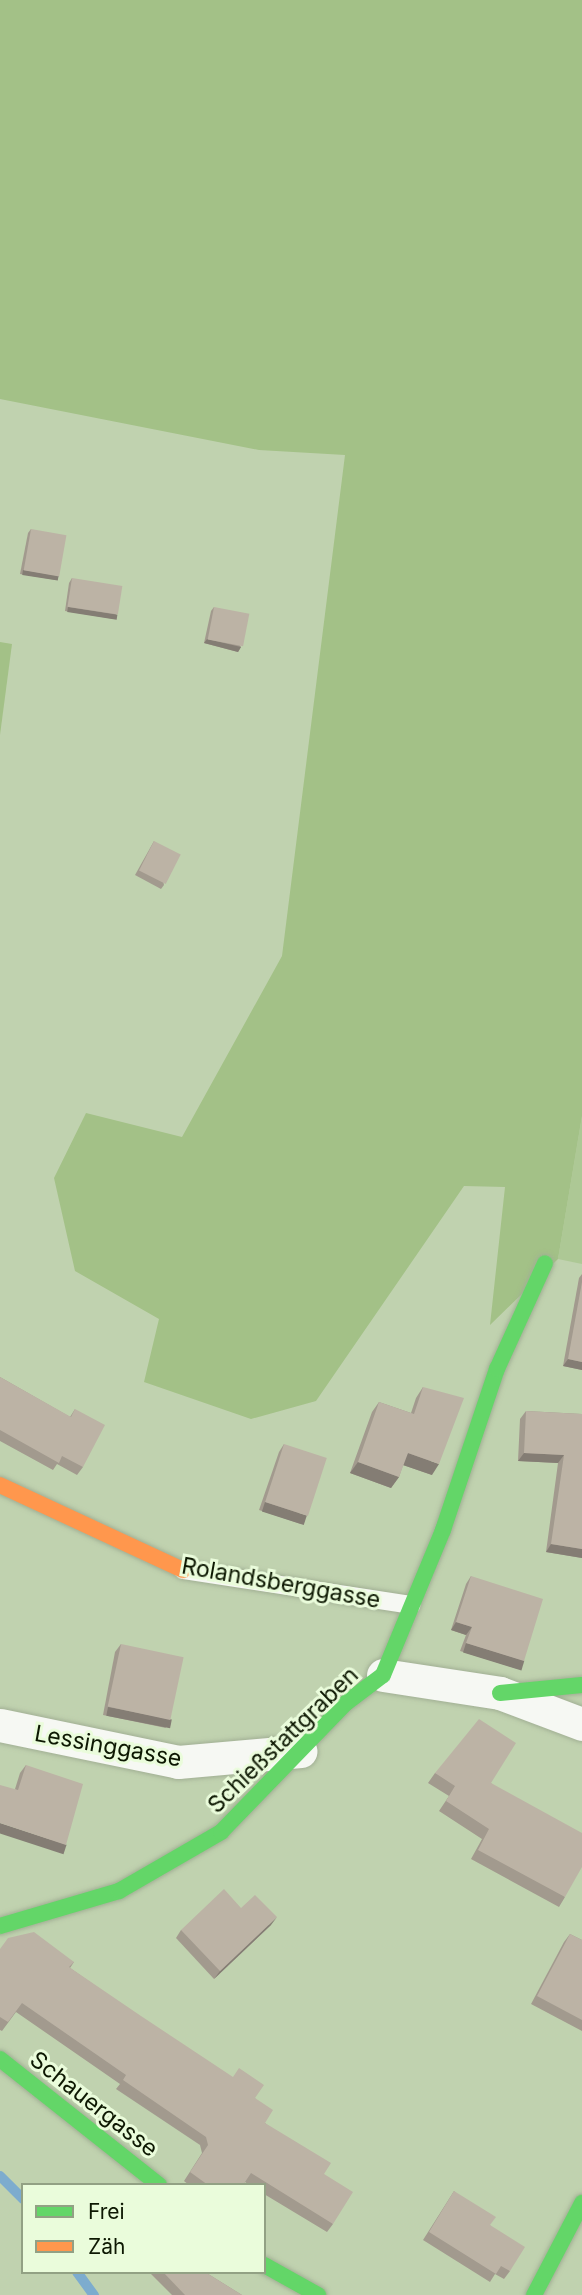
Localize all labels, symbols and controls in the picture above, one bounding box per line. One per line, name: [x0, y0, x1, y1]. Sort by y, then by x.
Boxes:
street label: Rolandsberggasse: [180, 1552, 382, 1614]
street label: Schießstattgraben: [202, 1661, 364, 1819]
street label: Lessinggasse: [32, 1720, 184, 1772]
street label: Schauergasse: [25, 2046, 163, 2162]
legend: [21, 2183, 266, 2274]
text: Frei: [88, 2199, 125, 2224]
text: Zäh: [88, 2234, 125, 2259]

